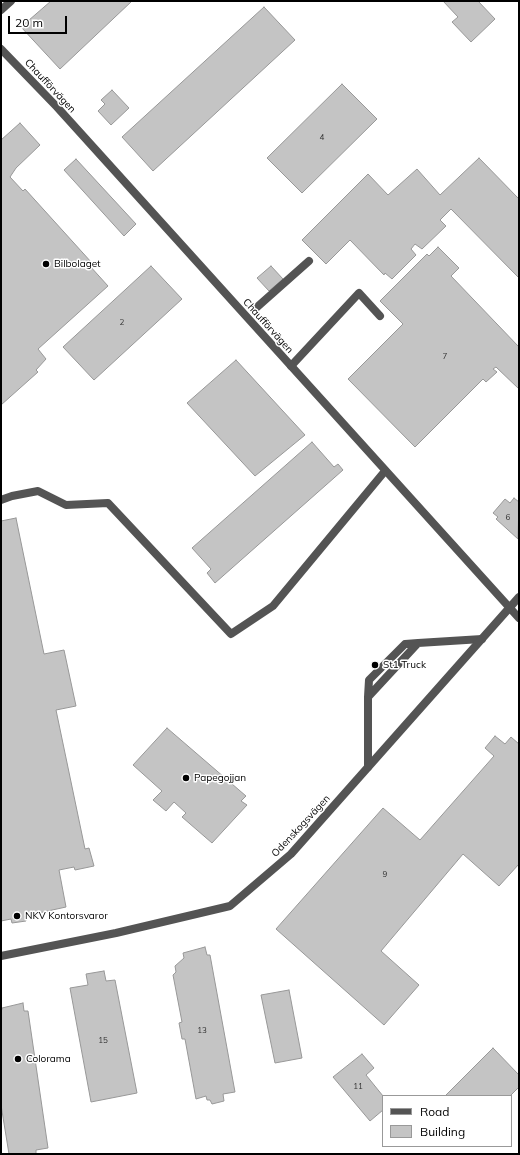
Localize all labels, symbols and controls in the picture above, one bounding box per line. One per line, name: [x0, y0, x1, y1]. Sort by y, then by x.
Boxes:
scale bar: [10, 8, 69, 34]
text: 20 m: [15, 15, 43, 30]
street label: Chaufförvägen: [22, 57, 78, 115]
house number: 4: [320, 133, 324, 143]
place label: Bilbolaget: [54, 258, 101, 270]
marker: Bilbolaget: [41, 259, 51, 269]
street label: Chaufförvägen: [240, 296, 296, 356]
house number: 2: [120, 318, 124, 328]
house number: 7: [443, 352, 447, 362]
house number: 6: [506, 513, 510, 523]
place label: St1 Truck: [383, 659, 426, 671]
marker: St1 Truck: [370, 660, 380, 670]
place label: Papegojjan: [194, 772, 246, 784]
marker: Papegojjan: [181, 773, 191, 783]
street label: Odenskogsvägen: [269, 793, 333, 859]
house number: 9: [383, 870, 387, 880]
place label: NKV Kontorsvaror: [25, 910, 108, 922]
marker: NKV Kontorsvaror: [12, 911, 22, 921]
house number: 13: [197, 1026, 207, 1036]
house number: 15: [98, 1036, 108, 1046]
place label: Colorama: [26, 1053, 71, 1065]
marker: Colorama: [13, 1054, 23, 1064]
house number: 11: [353, 1082, 363, 1092]
legend: [382, 1095, 512, 1147]
text: Road: [420, 1104, 449, 1119]
text: Building: [420, 1124, 465, 1139]

